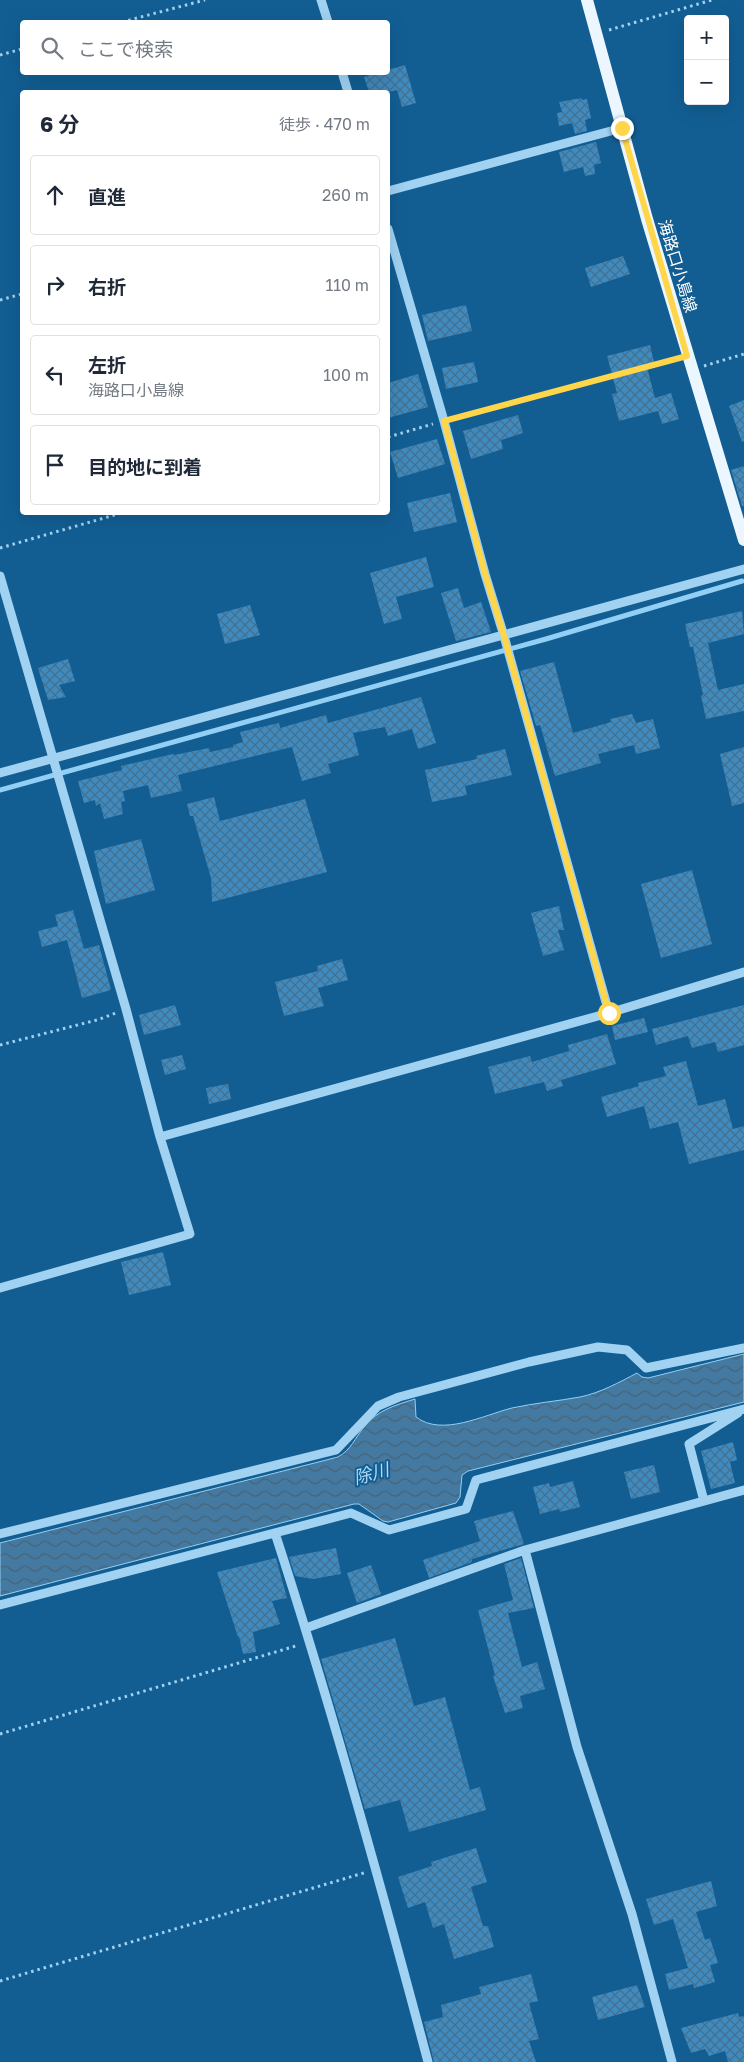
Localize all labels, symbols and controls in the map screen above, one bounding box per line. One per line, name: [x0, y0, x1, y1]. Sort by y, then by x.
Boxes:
map controls: [684, 15, 729, 105]
button: +: [684, 15, 729, 60]
search box: [20, 20, 390, 75]
icon: search: [38, 34, 66, 62]
text: ここで検索: [78, 37, 173, 60]
button: −: [684, 60, 729, 105]
text: 6 分: [40, 111, 80, 137]
text: 徒歩 · 470 m: [279, 114, 370, 134]
route end: [611, 117, 634, 140]
icon: ahead: [41, 181, 69, 209]
text: 直進: [88, 185, 126, 208]
text: 260 m: [322, 185, 369, 205]
street label: 海路口小島線: [654, 217, 702, 315]
icon: right: [41, 271, 69, 299]
text: 右折: [88, 275, 126, 298]
text: 110 m: [325, 275, 369, 295]
text: 左折: [88, 353, 126, 376]
icon: left: [41, 361, 69, 389]
text: 100 m: [323, 365, 369, 385]
text: 海路口小島線: [88, 380, 184, 400]
icon: arrive: [41, 451, 69, 479]
text: 目的地に到着: [88, 455, 202, 478]
route start: [598, 1002, 621, 1025]
water label: 除川: [351, 1457, 393, 1488]

